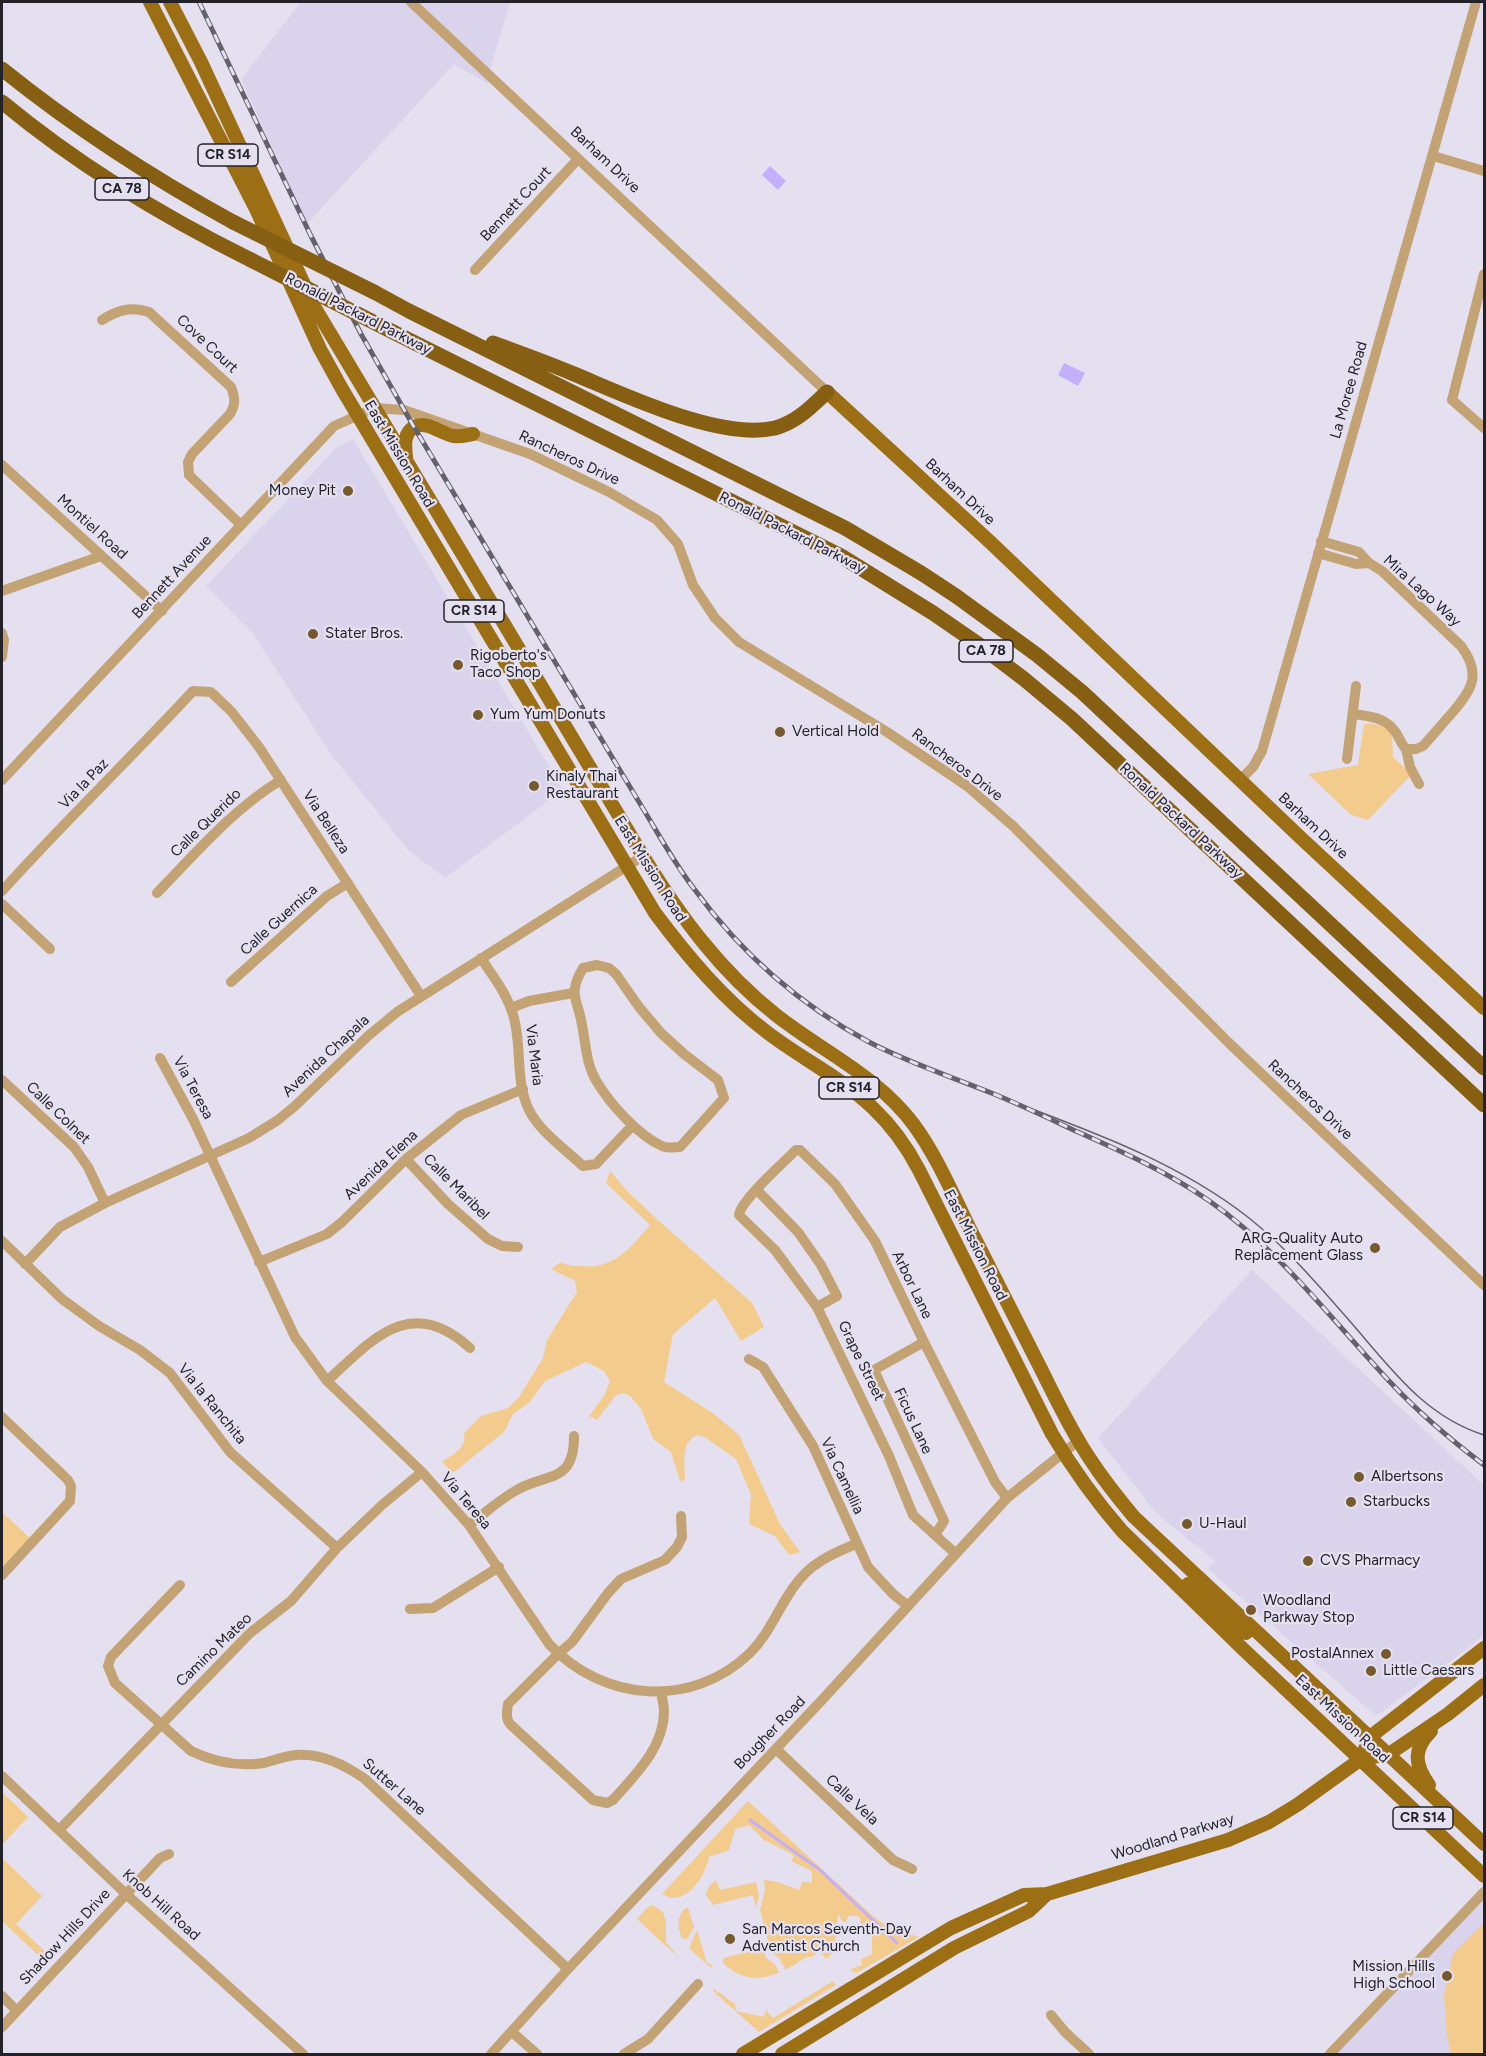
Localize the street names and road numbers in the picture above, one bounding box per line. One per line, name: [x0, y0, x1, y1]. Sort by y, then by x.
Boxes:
street label: Barham Drive: [566, 123, 644, 197]
road number: CR S14: [198, 144, 258, 166]
street label: Bennett Court: [477, 163, 555, 245]
road number: CA 78: [95, 178, 149, 200]
street label: Ronald Packard Parkway: [282, 269, 434, 359]
street label: Cove Court: [173, 311, 241, 377]
street label: La Moree Road: [1327, 339, 1371, 441]
street label: East Mission Road: [360, 397, 438, 511]
street label: Rancheros Drive: [516, 427, 622, 489]
street label: Barham Drive: [921, 455, 999, 529]
street label: Ronald Packard Parkway: [716, 488, 868, 578]
street label: Montiel Road: [53, 491, 131, 563]
street label: Bennett Avenue: [129, 531, 215, 623]
street label: Mira Lago Way: [1379, 551, 1465, 631]
road number: CR S14: [444, 600, 504, 622]
road number: CA 78: [959, 640, 1013, 662]
street label: Rancheros Drive: [908, 725, 1006, 805]
street label: Via la Paz: [55, 755, 113, 813]
street label: Ronald Packard Parkway: [1116, 759, 1246, 883]
street label: Calle Querido: [167, 785, 245, 861]
street label: Via Belleza: [299, 787, 353, 857]
street label: Barham Drive: [1274, 789, 1352, 863]
street label: East Mission Road: [610, 813, 690, 925]
street label: Calle Guernica: [237, 881, 321, 959]
street label: Avenida Chapala: [279, 1011, 373, 1101]
street label: Via Maria: [521, 1023, 547, 1087]
street label: Via Teresa: [169, 1053, 217, 1123]
street label: Rancheros Drive: [1264, 1056, 1356, 1144]
road number: CR S14: [819, 1077, 879, 1099]
street label: Calle Colnet: [22, 1078, 94, 1148]
street label: Avenida Elena: [340, 1126, 422, 1204]
street label: Calle Maribel: [419, 1150, 493, 1224]
street label: East Mission Road: [939, 1187, 1011, 1303]
street label: Arbor Lane: [888, 1248, 936, 1322]
street label: Grape Street: [834, 1318, 888, 1404]
street label: Via la Ranchita: [174, 1360, 250, 1448]
street label: Ficus Lane: [890, 1385, 936, 1457]
street label: Via Camellia: [816, 1435, 868, 1517]
street label: Via Teresa: [437, 1469, 495, 1533]
street label: Camino Mateo: [172, 1609, 256, 1691]
street label: East Mission Road: [1291, 1671, 1393, 1767]
street label: Bougher Road: [731, 1693, 809, 1773]
street label: Sutter Lane: [359, 1755, 429, 1819]
street label: Calle Vela: [822, 1771, 882, 1829]
road number: CR S14: [1393, 1807, 1453, 1829]
street label: Woodland Parkway: [1109, 1810, 1237, 1864]
street label: Knob Hill Road: [118, 1865, 204, 1945]
street label: Shadow Hills Drive: [16, 1885, 114, 1989]

